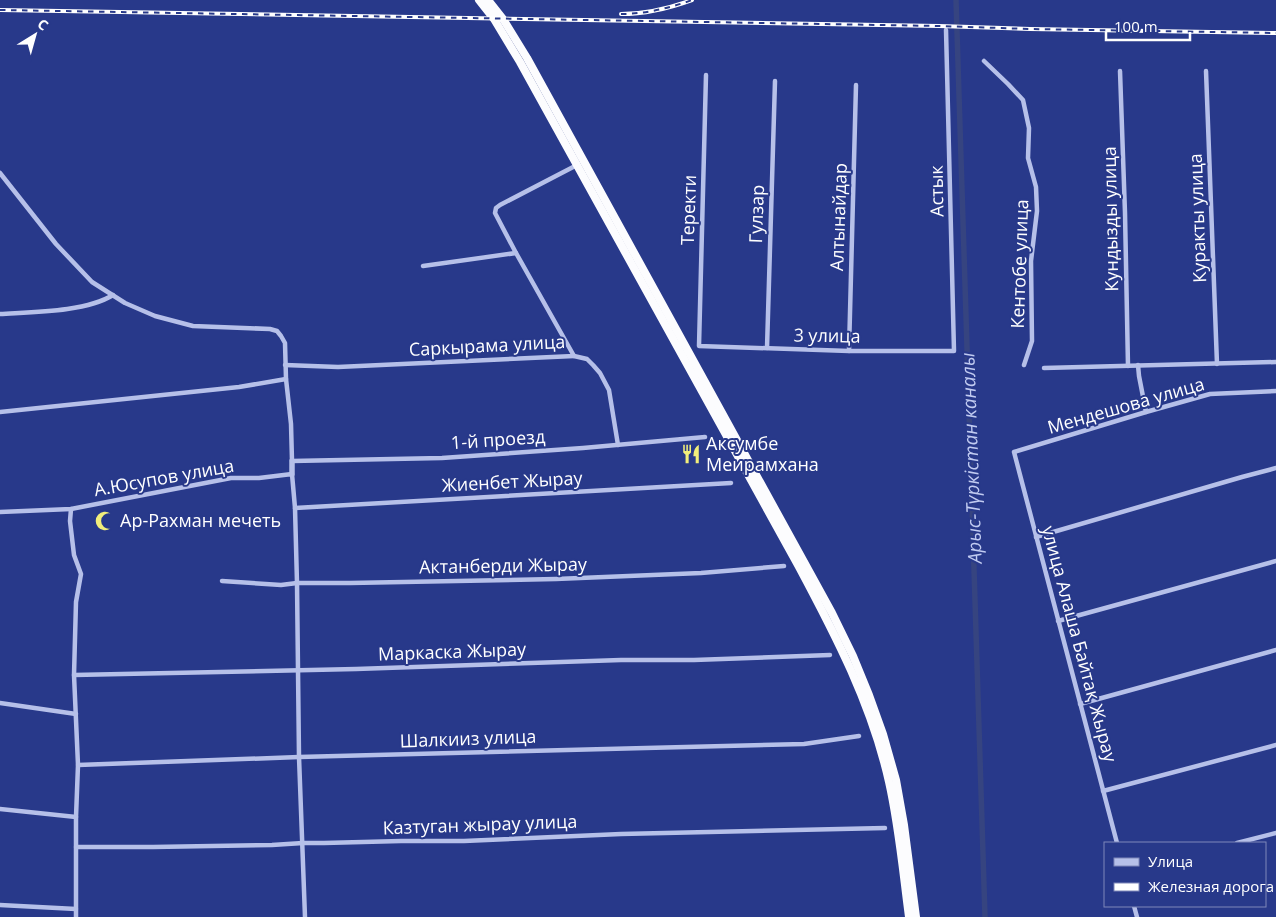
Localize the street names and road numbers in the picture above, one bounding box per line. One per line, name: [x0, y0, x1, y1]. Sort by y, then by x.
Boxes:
street label: Кундызды улица: [1097, 146, 1123, 292]
street label: Куракты улица: [1183, 153, 1211, 283]
street label: Алтынайдар: [824, 162, 852, 271]
street label: Астык: [924, 164, 948, 217]
street label: Теректи: [675, 174, 701, 246]
street label: Гулзар: [743, 184, 769, 244]
street label: Кентобе улица: [1005, 199, 1033, 329]
street label: 3 улица: [793, 322, 861, 348]
street label: Саркырама улица: [408, 329, 566, 361]
street label: Мендешова улица: [1045, 371, 1207, 439]
street label: 1-й проезд: [450, 424, 546, 454]
street label: А.Юсупов улица: [92, 453, 236, 501]
street label: Жиенбет Жырау: [441, 465, 584, 497]
street label: улица Алаша Байтақ Жырау: [1037, 523, 1123, 765]
street label: Актанберди Жырау: [419, 552, 588, 578]
street label: Маркаска Жырау: [378, 636, 527, 666]
street label: Шалкииз улица: [399, 724, 537, 752]
street label: Казтуган жырау улица: [382, 809, 578, 839]

